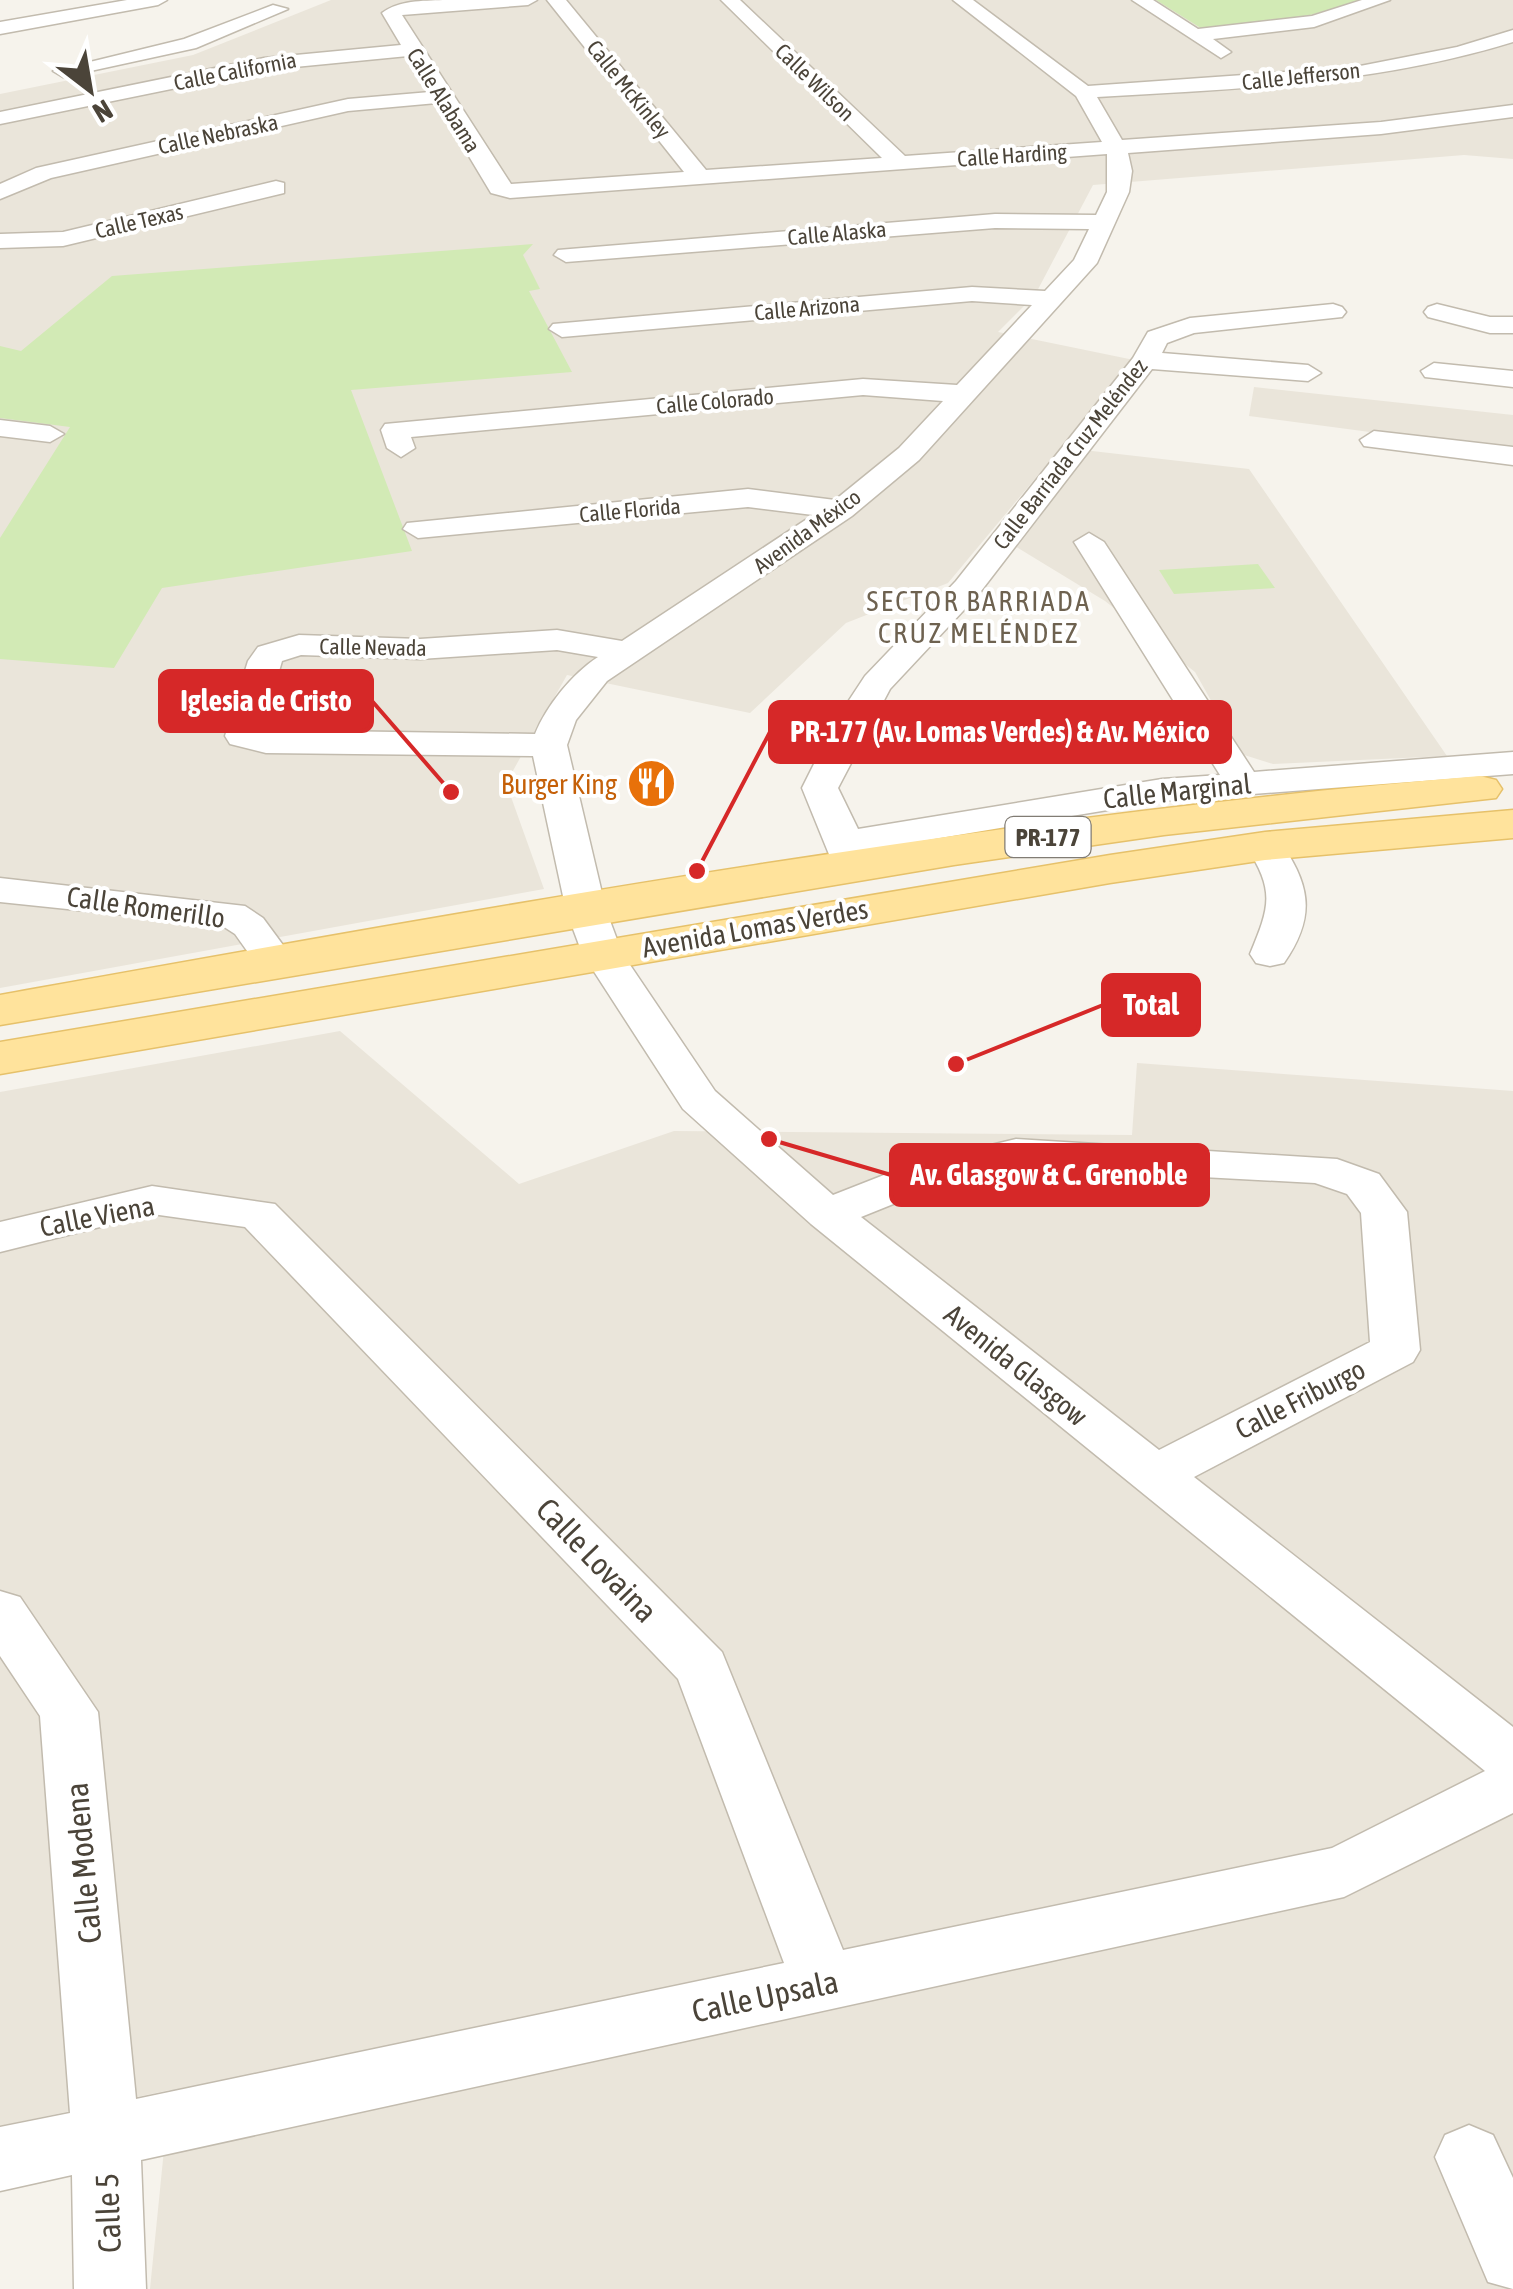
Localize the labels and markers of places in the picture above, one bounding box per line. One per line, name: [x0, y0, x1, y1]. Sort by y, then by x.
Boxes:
callout: Iglesia de Cristo: [160, 671, 372, 731]
callout: PR-177 (Av. Lomas Verdes) & Av. México: [770, 702, 1230, 762]
restaurant icon: Burger King: [626, 758, 678, 810]
place label: Burger King: [501, 768, 617, 800]
callout: Total: [1103, 975, 1199, 1035]
callout: Av. Glasgow & C. Grenoble: [891, 1145, 1208, 1205]

